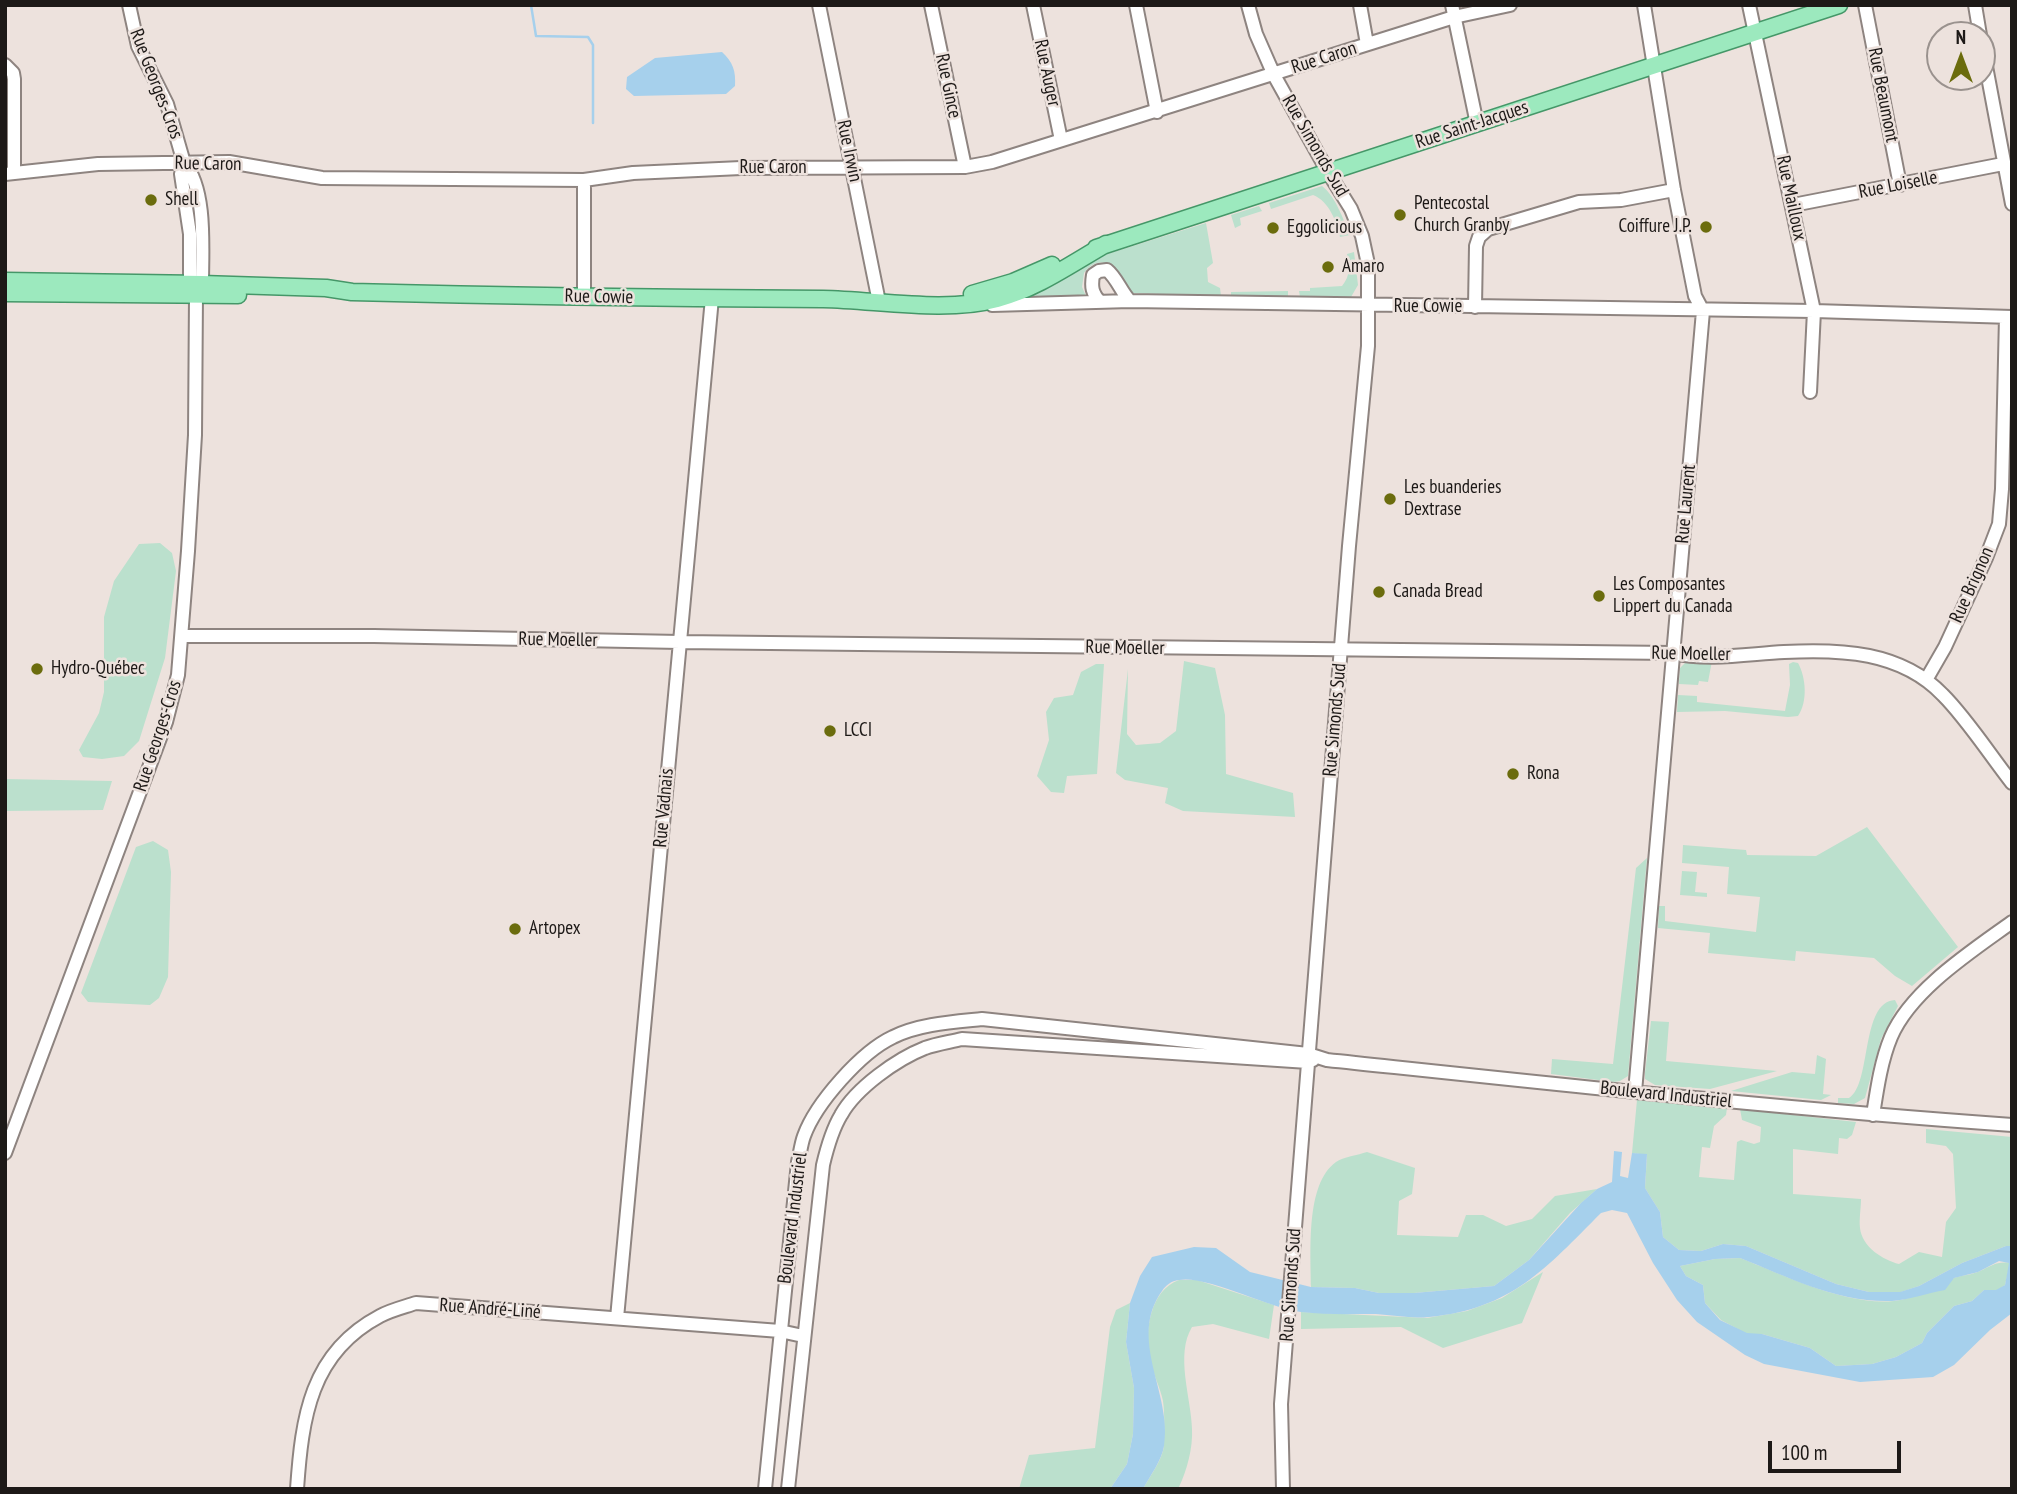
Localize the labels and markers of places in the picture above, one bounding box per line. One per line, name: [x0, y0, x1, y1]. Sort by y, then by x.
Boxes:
place label: Shell: [165, 189, 198, 211]
marker: Shell: [143, 192, 159, 208]
place label: Pentecostal Church Granby: [1414, 193, 1509, 237]
marker: Pentecostal Church Granby: [1392, 207, 1408, 223]
place label: Coiffure J.P.: [1618, 216, 1692, 238]
place label: Eggolicious: [1287, 217, 1362, 239]
marker: Coiffure J.P.: [1698, 219, 1714, 235]
marker: Eggolicious: [1265, 220, 1281, 236]
place label: Amaro: [1342, 256, 1384, 278]
marker: Amaro: [1320, 259, 1336, 275]
place label: Les buanderies Dextrase: [1404, 477, 1501, 521]
marker: Les buanderies Dextrase: [1382, 491, 1398, 507]
place label: Les Composantes Lippert du Canada: [1613, 574, 1733, 618]
place label: Canada Bread: [1393, 581, 1483, 603]
marker: Canada Bread: [1371, 584, 1387, 600]
marker: Les Composantes Lippert du Canada: [1591, 588, 1607, 604]
place label: Hydro-Québec: [51, 658, 145, 680]
marker: Hydro-Québec: [29, 661, 45, 677]
place label: LCCI: [844, 720, 872, 742]
marker: LCCI: [822, 723, 838, 739]
place label: Rona: [1527, 763, 1560, 785]
marker: Rona: [1505, 766, 1521, 782]
place label: Artopex: [529, 918, 581, 940]
marker: Artopex: [507, 921, 523, 937]

